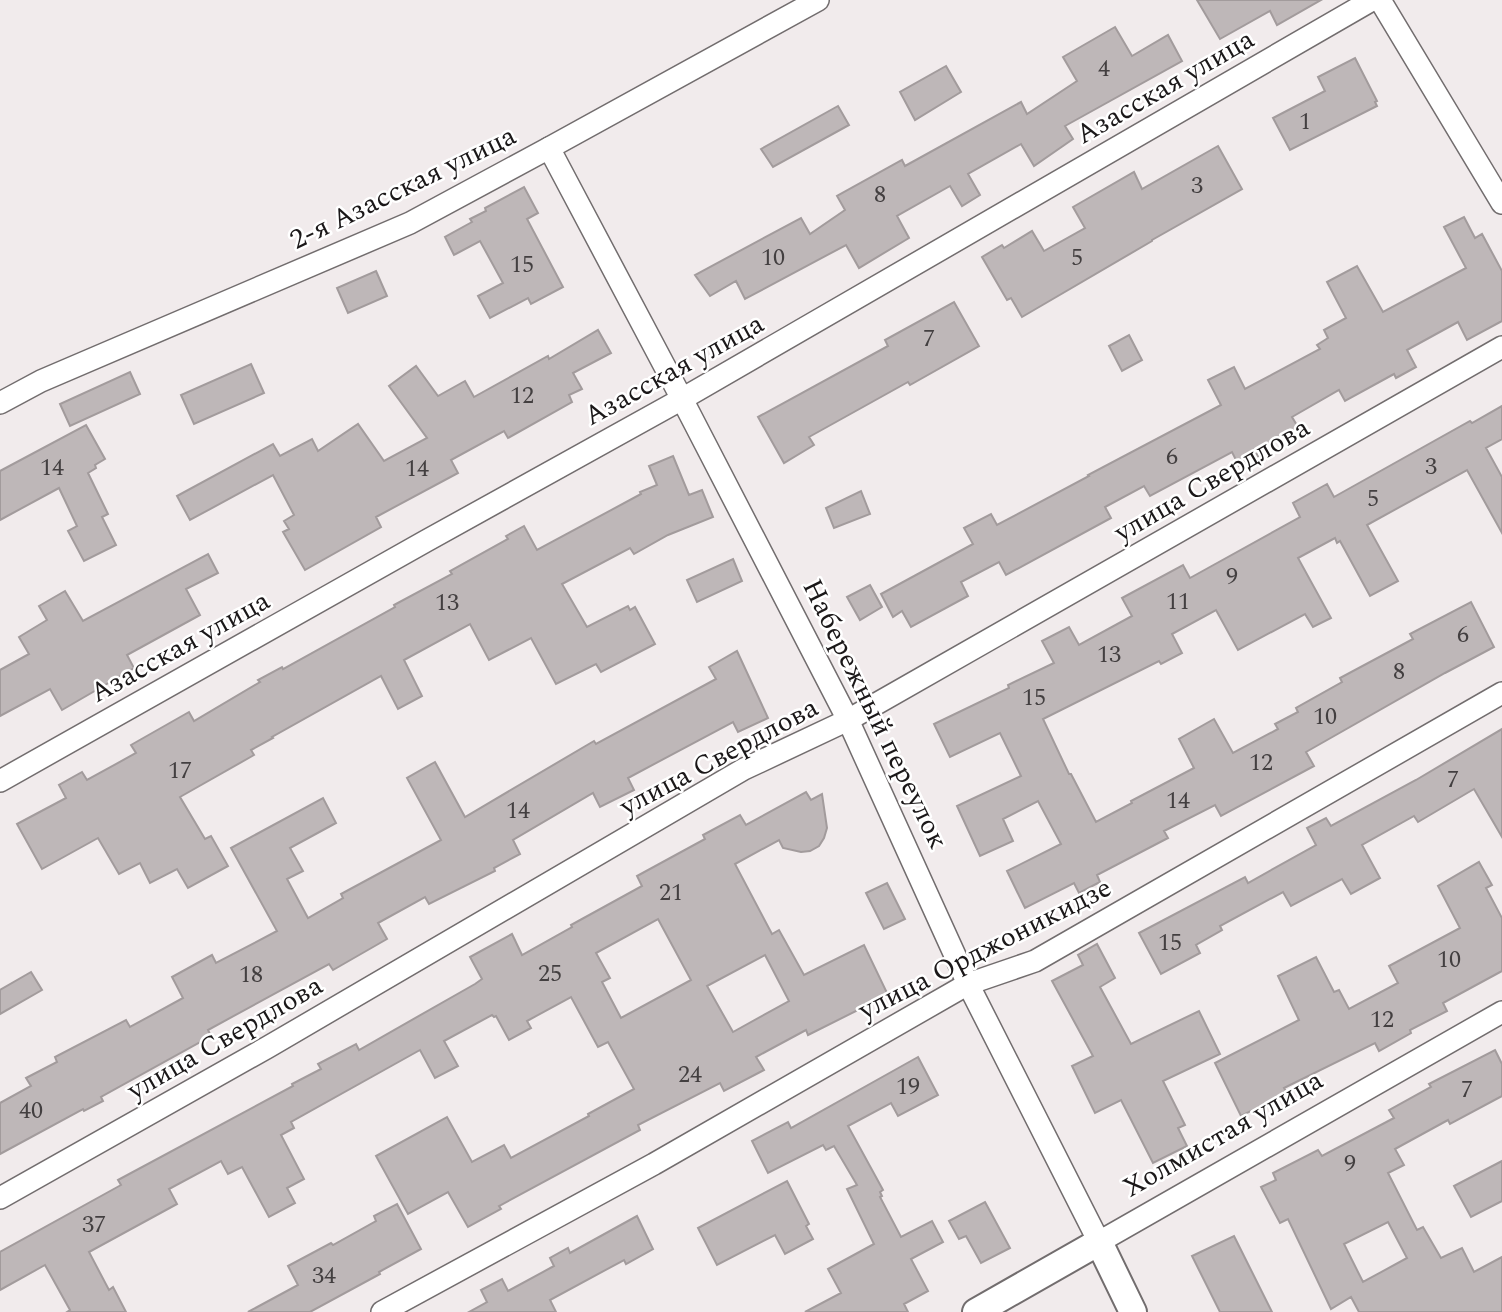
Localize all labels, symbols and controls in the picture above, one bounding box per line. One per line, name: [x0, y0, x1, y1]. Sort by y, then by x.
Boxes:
street label: Азасская улица: [1067, 18, 1263, 156]
house number: 4: [1098, 51, 1110, 87]
house number: 1: [1299, 104, 1311, 140]
street label: 2-я Азасская улица: [283, 114, 524, 261]
house number: 3: [1191, 168, 1203, 204]
house number: 8: [874, 177, 886, 213]
house number: 10: [761, 240, 785, 276]
house number: 5: [1071, 240, 1083, 276]
house number: 15: [510, 247, 534, 283]
street label: Азасская улица: [576, 302, 772, 437]
house number: 7: [923, 321, 935, 357]
house number: 12: [510, 378, 534, 414]
street label: улица Свердлова: [1105, 406, 1318, 554]
house number: 6: [1166, 439, 1178, 475]
house number: 3: [1425, 449, 1437, 485]
house number: 14: [40, 450, 64, 486]
house number: 14: [405, 451, 429, 487]
house number: 5: [1367, 481, 1379, 517]
house number: 9: [1226, 559, 1238, 595]
street label: Набережный переулок: [791, 572, 959, 856]
street label: Азасская улица: [82, 579, 278, 714]
house number: 11: [1166, 584, 1190, 620]
house number: 13: [435, 585, 459, 621]
house number: 6: [1457, 617, 1469, 653]
house number: 13: [1097, 637, 1121, 673]
house number: 8: [1393, 654, 1405, 690]
house number: 15: [1022, 680, 1046, 716]
street label: улица Свердлова: [611, 686, 826, 828]
house number: 10: [1313, 699, 1337, 735]
house number: 12: [1249, 745, 1273, 781]
house number: 17: [168, 753, 192, 789]
house number: 7: [1447, 762, 1459, 798]
house number: 14: [1166, 783, 1190, 819]
house number: 14: [506, 793, 530, 829]
street label: улица Орджоникидзе: [850, 866, 1119, 1032]
house number: 21: [659, 875, 683, 911]
house number: 15: [1158, 925, 1182, 961]
house number: 10: [1437, 942, 1461, 978]
house number: 25: [538, 956, 562, 992]
house number: 18: [239, 957, 263, 993]
street label: улица Свердлова: [118, 964, 331, 1112]
house number: 12: [1370, 1002, 1394, 1038]
house number: 24: [678, 1057, 702, 1093]
street label: Холмистая улица: [1115, 1059, 1332, 1209]
house number: 19: [896, 1069, 920, 1105]
house number: 7: [1461, 1072, 1473, 1108]
house number: 40: [19, 1093, 43, 1129]
house number: 9: [1344, 1146, 1356, 1182]
house number: 37: [82, 1207, 106, 1243]
house number: 34: [312, 1258, 336, 1294]

